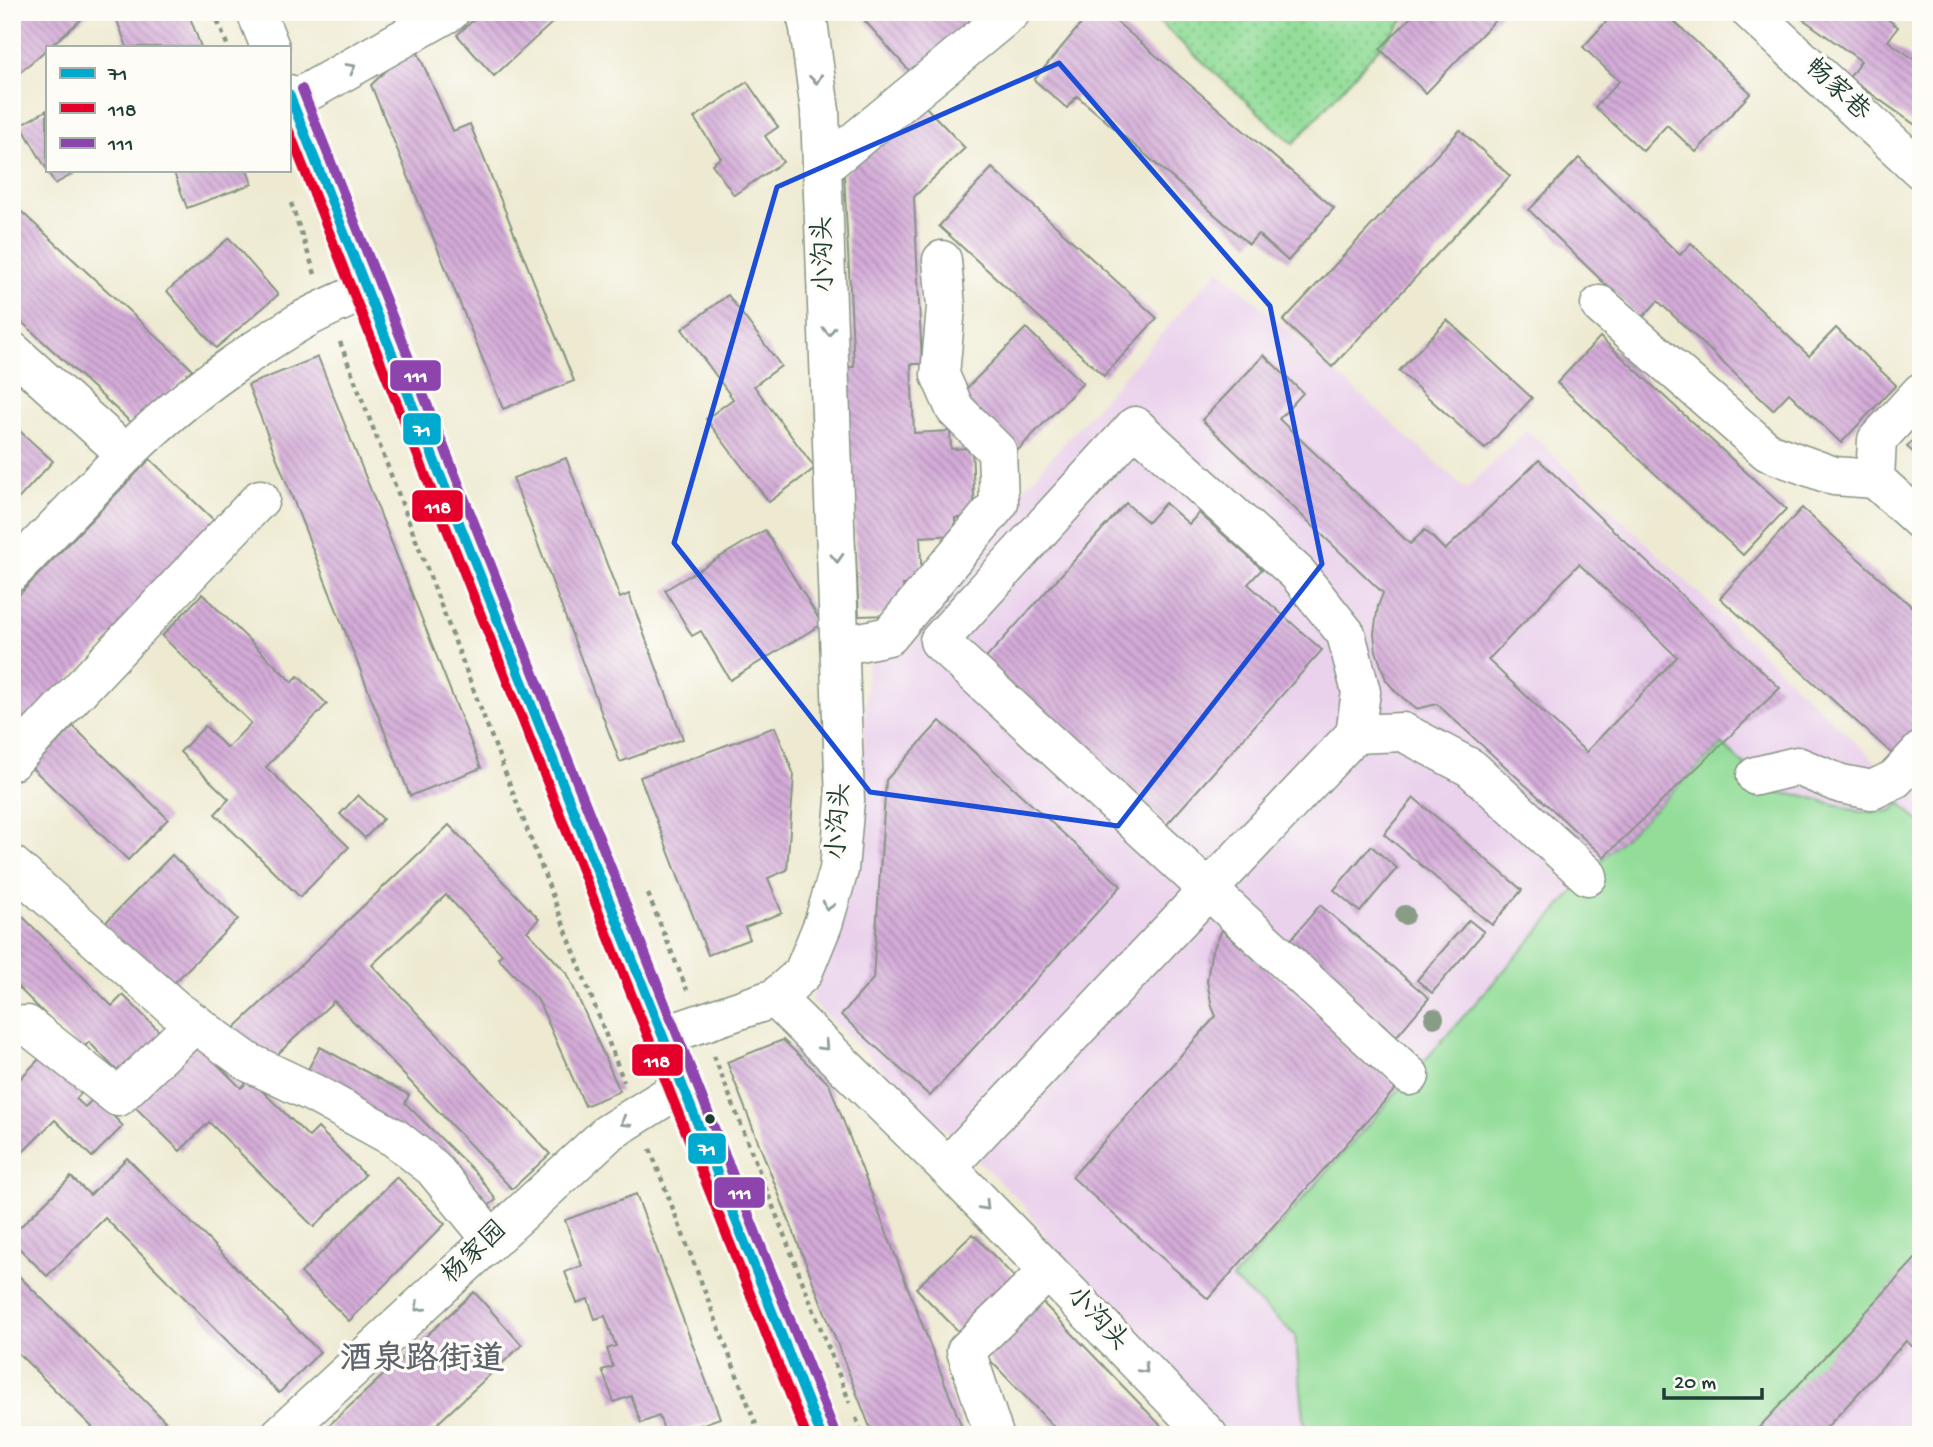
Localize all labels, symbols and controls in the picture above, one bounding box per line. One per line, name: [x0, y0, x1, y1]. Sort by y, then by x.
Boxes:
legend: [46, 46, 290, 172]
street label: 畅家巷: [1797, 52, 1876, 129]
one-way arrow: [344, 63, 357, 76]
text: 71: [107, 64, 127, 89]
one-way arrow: [808, 74, 823, 85]
text: 118: [107, 100, 136, 125]
text: 111: [107, 134, 133, 159]
street label: 小沟头: [807, 214, 843, 294]
one-way arrow: [821, 326, 836, 337]
line badge: 111: [389, 359, 442, 392]
text: 111: [403, 367, 428, 390]
line badge: 71: [402, 412, 442, 446]
text: 71: [412, 421, 431, 444]
line badge: 118: [411, 489, 464, 523]
text: 118: [424, 498, 451, 521]
one-way arrow: [830, 553, 845, 564]
street label: 小沟头: [821, 781, 859, 861]
one-way arrow: [822, 900, 837, 912]
one-way arrow: [816, 1037, 829, 1050]
line badge: 118: [631, 1043, 684, 1077]
text: 118: [643, 1052, 670, 1075]
unlabelled marker: [703, 1112, 717, 1126]
one-way arrow: [619, 1114, 632, 1127]
line badge: 71: [687, 1132, 727, 1165]
text: 71: [697, 1140, 716, 1163]
line badge: 111: [713, 1176, 766, 1209]
text: 111: [727, 1184, 752, 1207]
one-way arrow: [977, 1198, 990, 1211]
street label: 杨家园: [436, 1215, 515, 1292]
street label: 小沟头: [1058, 1280, 1136, 1359]
one-way arrow: [414, 1298, 427, 1311]
district label: 酒泉路街道: [340, 1340, 505, 1381]
scale bar: [1664, 1356, 1762, 1400]
one-way arrow: [1135, 1361, 1148, 1374]
text: 20 m: [1674, 1372, 1716, 1397]

